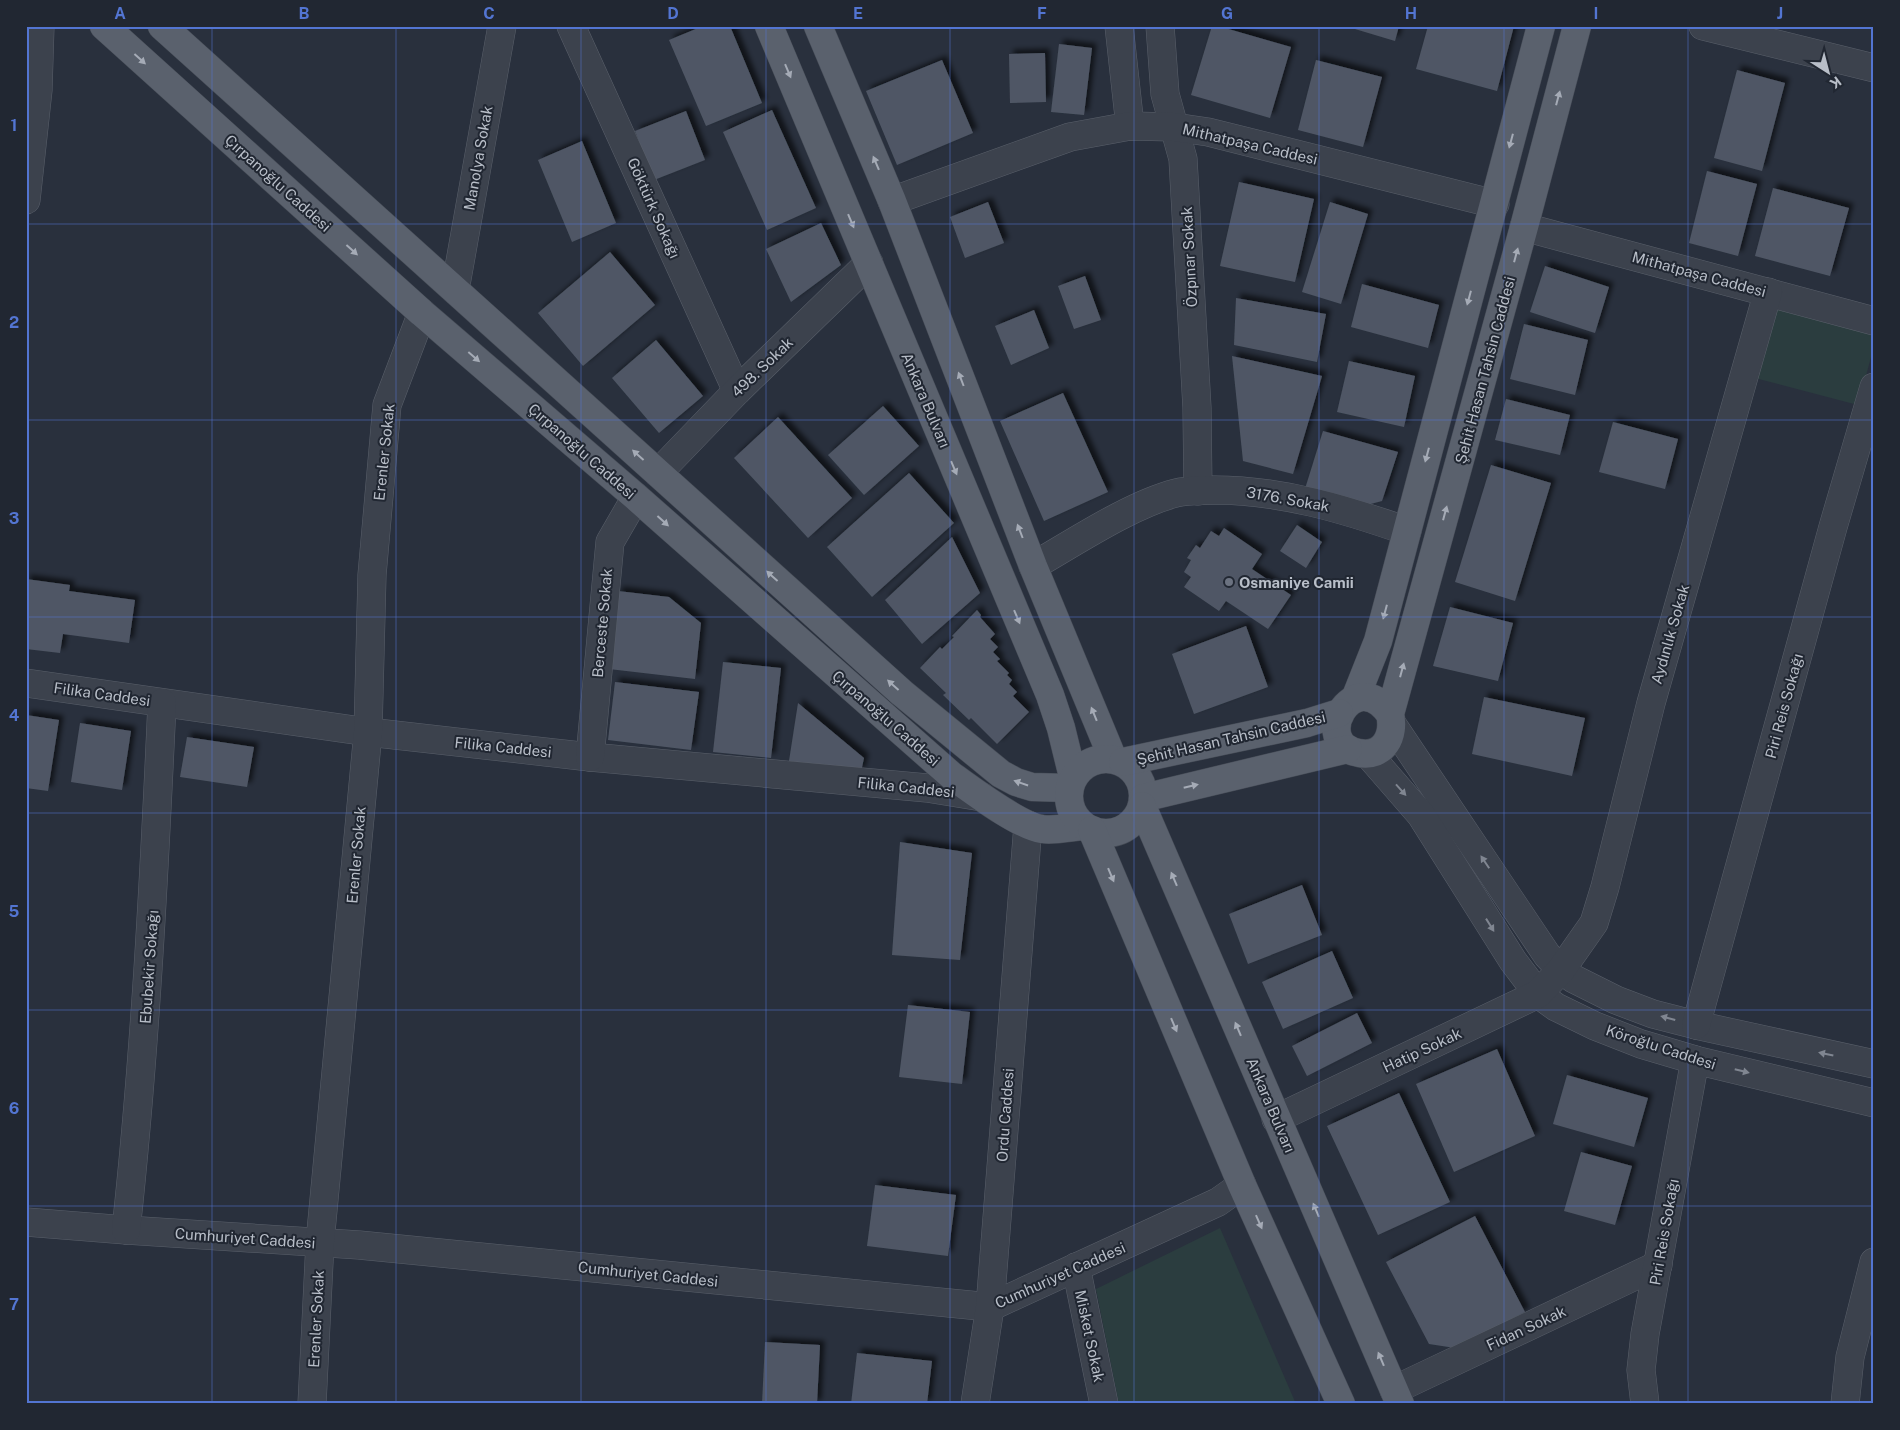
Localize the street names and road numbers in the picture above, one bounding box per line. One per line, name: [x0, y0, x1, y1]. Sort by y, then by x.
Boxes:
street label: Manolya Sokak: [460, 104, 496, 212]
street label: Mithatpaşa Caddesi: [1181, 120, 1319, 168]
street label: Çırpanoğlu Caddesi: [222, 131, 334, 235]
street label: Göktürk Sokağı: [624, 155, 684, 261]
street label: Özpınar Sokak: [1177, 206, 1200, 308]
street label: Mithatpaşa Caddesi: [1630, 248, 1768, 300]
street label: Şehit Hasan Tahsin Caddesi: [1452, 275, 1518, 465]
street label: 498. Sokak: [728, 334, 796, 400]
street label: Ankara Bulvarı: [898, 350, 954, 450]
street label: Çırpanoğlu Caddesi: [525, 400, 639, 502]
street label: Erenler Sokak: [370, 403, 398, 501]
street label: 3176. Sokak: [1245, 483, 1331, 515]
street label: Berceste Sokak: [589, 568, 615, 678]
street label: Aydınlık Sokak: [1648, 582, 1692, 686]
street label: Piri Reis Sokağı: [1762, 652, 1806, 760]
street label: Çırpanoğlu Caddesi: [829, 667, 943, 769]
street label: Filika Caddesi: [53, 679, 151, 709]
street label: Şehit Hasan Tahsin Caddesi: [1135, 708, 1327, 768]
street label: Filika Caddesi: [454, 733, 552, 761]
street label: Filika Caddesi: [857, 773, 955, 801]
street label: Erenler Sokak: [343, 806, 369, 904]
street label: Ebubekir Sokağı: [137, 910, 161, 1024]
street label: Köroğlu Caddesi: [1604, 1021, 1718, 1073]
street label: Hatip Sokak: [1380, 1024, 1464, 1076]
street label: Ankara Bulvarı: [1243, 1055, 1299, 1155]
street label: Ordu Caddesi: [993, 1067, 1017, 1163]
street label: Piri Reis Sokağı: [1646, 1177, 1682, 1287]
street label: Cumhuriyet Caddesi: [174, 1225, 316, 1251]
street label: Cumhuriyet Caddesi: [992, 1239, 1128, 1311]
street label: Cumhuriyet Caddesi: [577, 1258, 719, 1290]
street label: Erenler Sokak: [305, 1270, 327, 1368]
street label: Misket Sokak: [1072, 1288, 1108, 1384]
street label: Fidan Sokak: [1484, 1302, 1568, 1354]

